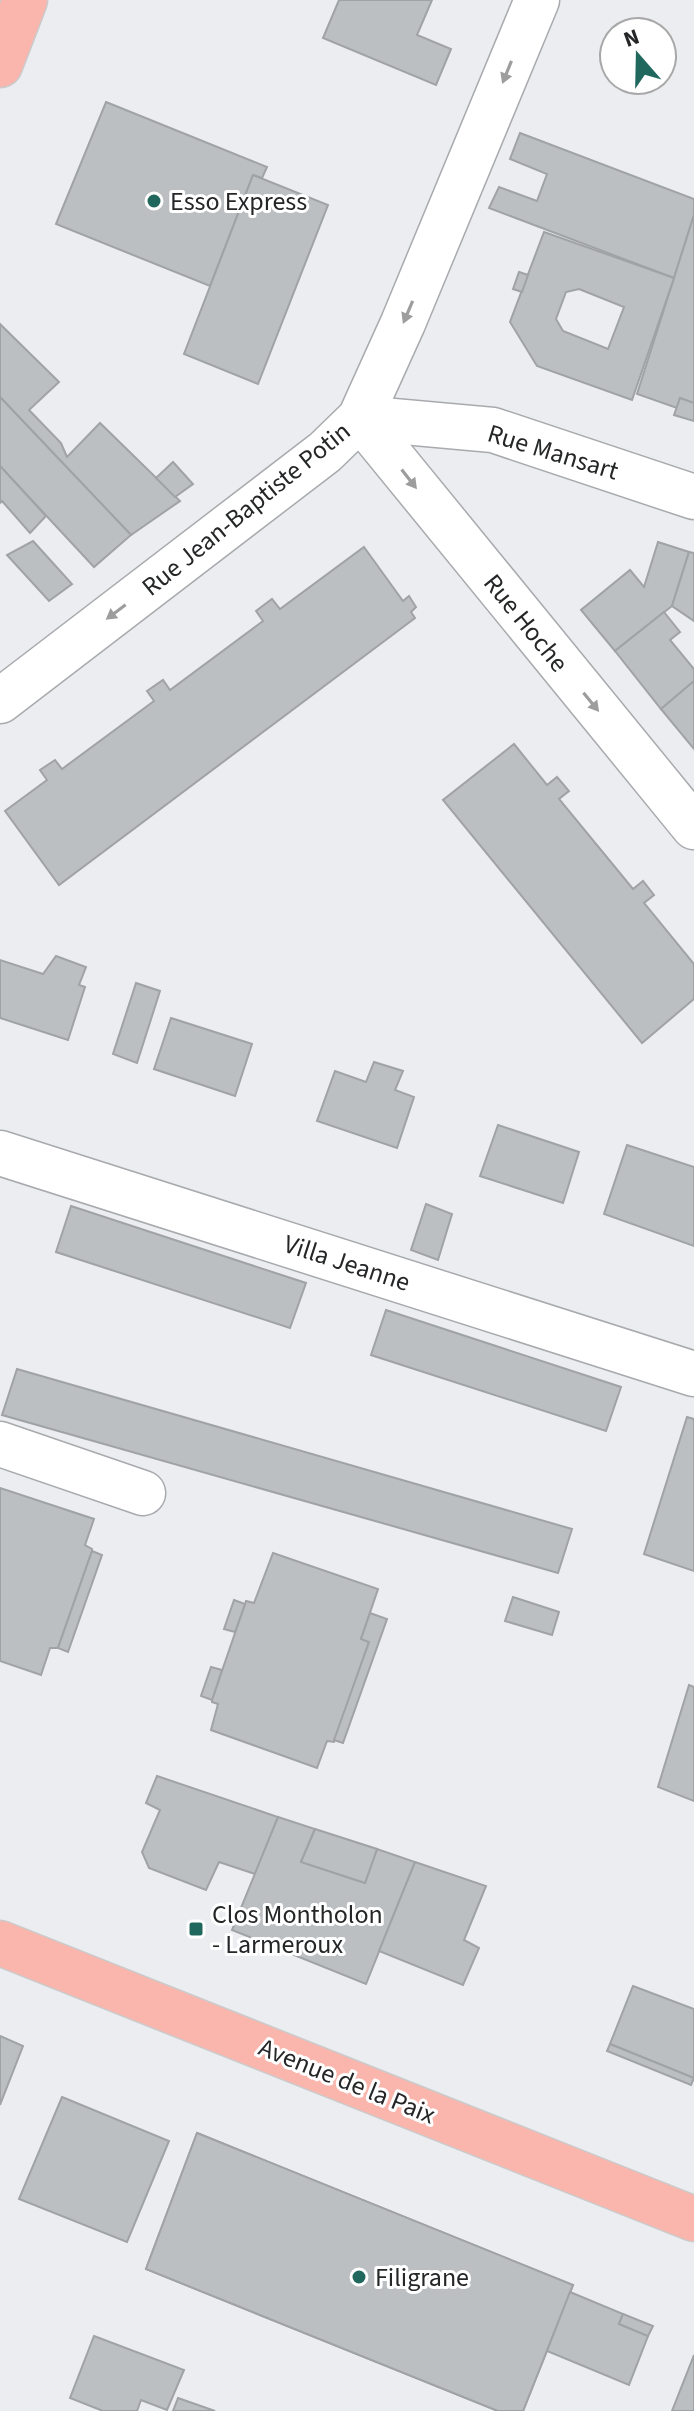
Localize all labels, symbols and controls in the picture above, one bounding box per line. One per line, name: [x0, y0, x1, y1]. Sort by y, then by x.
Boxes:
north arrow: [598, 16, 678, 96]
text: N: [619, 21, 644, 56]
one-way arrow: [501, 60, 514, 84]
place label: Esso Express: [170, 183, 307, 220]
marker: Esso Express: [145, 192, 163, 210]
one-way arrow: [401, 300, 414, 324]
street label: Rue Jean-Baptiste Potin: [134, 413, 358, 605]
street label: Rue Mansart: [483, 415, 623, 489]
one-way arrow: [400, 469, 416, 489]
street label: Rue Hoche: [475, 566, 577, 680]
one-way arrow: [106, 603, 126, 619]
one-way arrow: [582, 692, 599, 712]
street label: Villa Jeanne: [279, 1225, 415, 1301]
place label: Clos Montholon - Larmeroux: [212, 1896, 383, 1963]
marker: Clos Montholon - Larmeroux: [187, 1920, 205, 1938]
street label: Avenue de la Paix: [253, 2029, 441, 2133]
place label: Filigrane: [375, 2259, 469, 2296]
marker: Filigrane: [350, 2268, 368, 2286]

